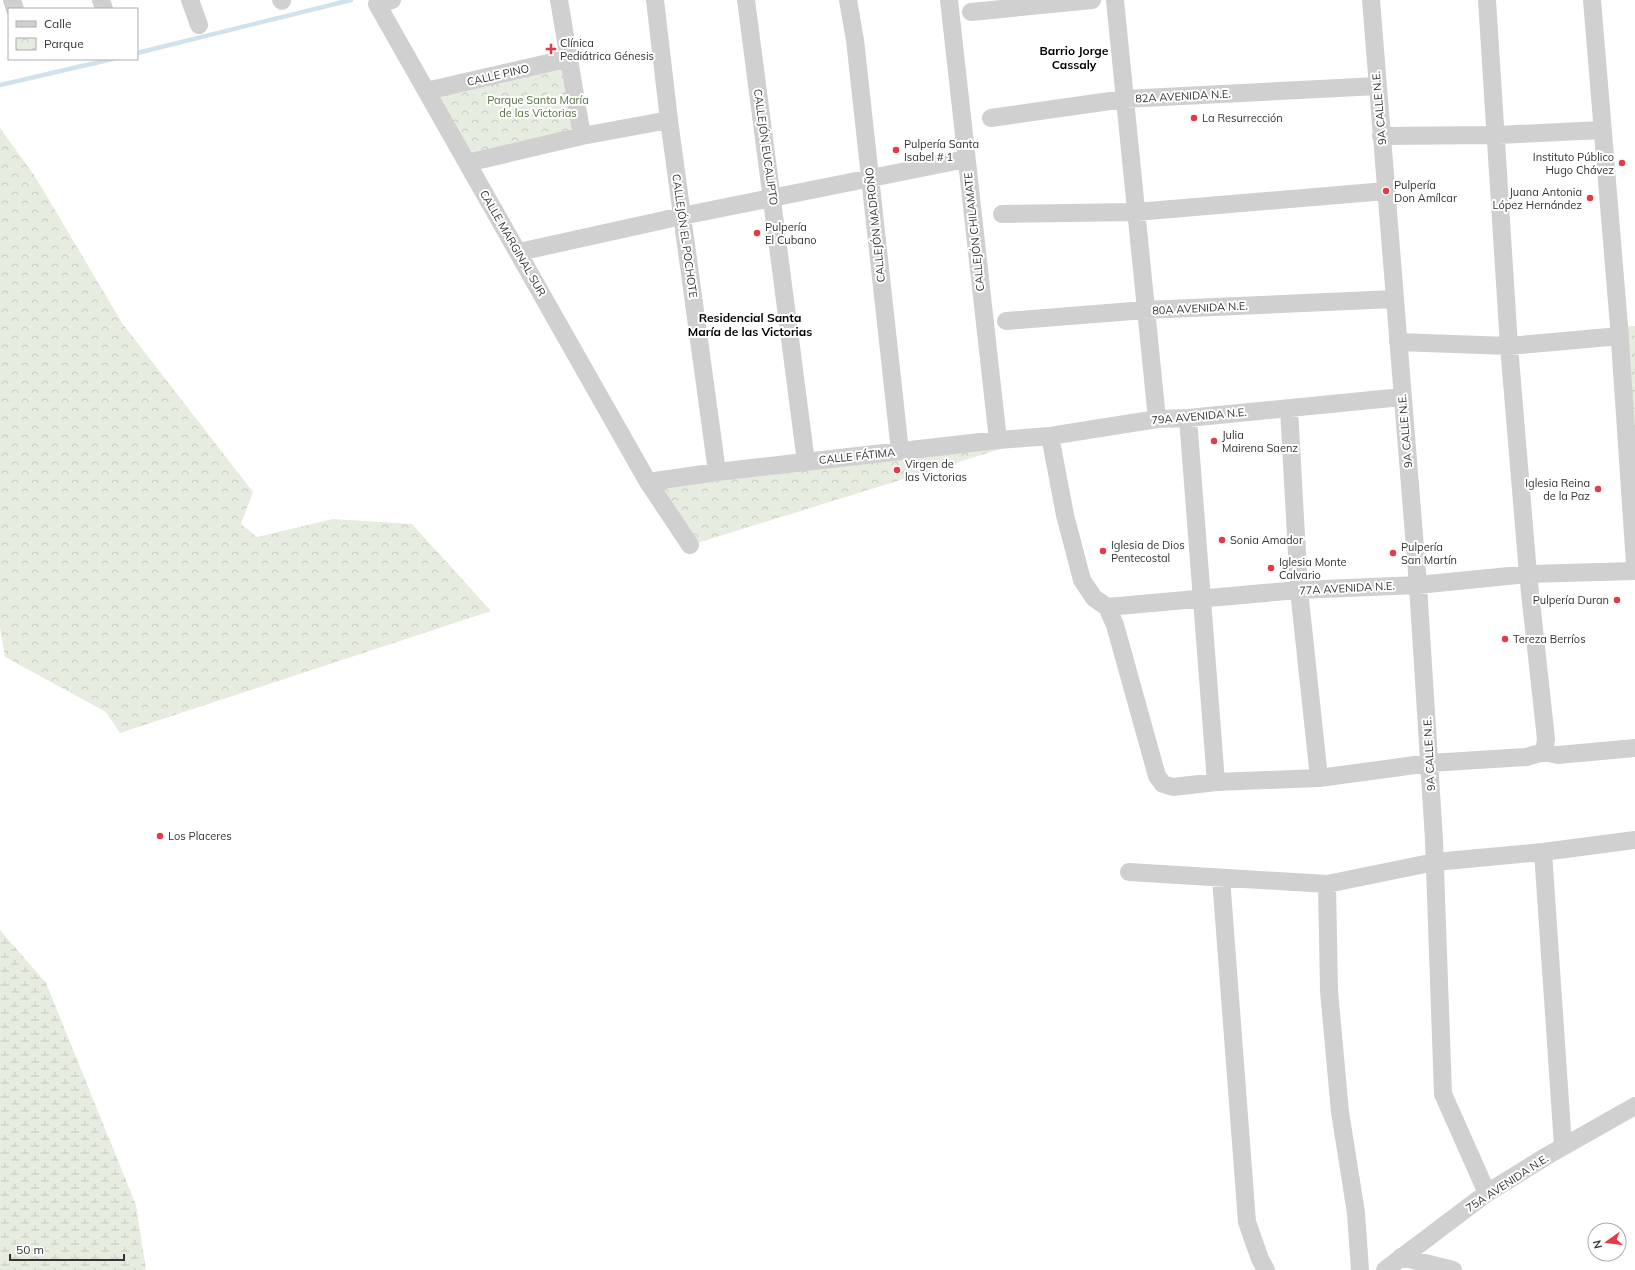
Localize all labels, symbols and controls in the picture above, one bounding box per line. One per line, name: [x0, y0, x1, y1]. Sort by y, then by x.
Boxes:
legend: [8, 8, 138, 60]
text: Calle: [44, 16, 71, 31]
text: Parque: [44, 36, 84, 51]
place label: Clínica Pediátrica Génesis: [560, 36, 654, 63]
marker: Clínica Pediátrica Génesis: [545, 43, 557, 55]
district label: Barrio Jorge Cassaly: [1040, 43, 1109, 72]
street label: CALLE PINO: [466, 61, 530, 89]
street label: 9A CALLE N.E.: [1369, 70, 1389, 146]
street label: 82A AVENIDA N.E.: [1135, 87, 1231, 105]
street label: CALLEJÓN EUCALIPTO: [751, 88, 781, 206]
park label: Parque Santa María de las Victorias: [487, 93, 589, 120]
place label: La Resurrección: [1202, 111, 1283, 125]
marker: La Resurrección: [1189, 113, 1199, 123]
place label: Pulpería Santa Isabel # 1: [904, 137, 979, 164]
marker: Pulpería Santa Isabel # 1: [891, 145, 901, 155]
place label: Instituto Público Hugo Chávez: [1533, 150, 1614, 177]
marker: Instituto Público Hugo Chávez: [1617, 158, 1627, 168]
street label: CALLEJÓN MADROÑO: [862, 167, 888, 283]
street label: CALLEJÓN CHILAMATE: [961, 172, 987, 292]
street label: CALLEJÓN EL POCHOTE: [669, 173, 701, 299]
place label: Pulpería Don Amílcar: [1394, 178, 1457, 205]
place label: Juana Antonia López Hernández: [1492, 185, 1582, 212]
marker: Pulpería Don Amílcar: [1381, 186, 1391, 196]
street label: CALLE MARGINAL SUR: [477, 187, 549, 299]
marker: Juana Antonia López Hernández: [1585, 193, 1595, 203]
place label: Pulpería El Cubano: [765, 220, 817, 247]
marker: Pulpería El Cubano: [752, 228, 762, 238]
street label: 80A AVENIDA N.E.: [1152, 299, 1248, 317]
district label: Residencial Santa María de las Victorias: [688, 310, 812, 339]
street label: 9A CALLE N.E.: [1395, 393, 1415, 469]
street label: 79A AVENIDA N.E.: [1151, 405, 1247, 427]
place label: Julia Mairena Saenz: [1222, 428, 1298, 455]
marker: Julia Mairena Saenz: [1209, 436, 1219, 446]
street label: CALLE FÁTIMA: [818, 445, 896, 467]
place label: Virgen de las Victorias: [905, 457, 967, 484]
marker: Virgen de las Victorias: [892, 465, 902, 475]
place label: Iglesia Reina de la Paz: [1525, 476, 1590, 503]
marker: Iglesia Reina de la Paz: [1593, 484, 1603, 494]
place label: Sonia Amador: [1230, 533, 1303, 547]
marker: Sonia Amador: [1217, 535, 1227, 545]
place label: Iglesia de Dios Pentecostal: [1111, 538, 1185, 565]
place label: Pulpería San Martín: [1401, 540, 1457, 567]
marker: Iglesia de Dios Pentecostal: [1098, 546, 1108, 556]
marker: Pulpería San Martín: [1388, 548, 1398, 558]
place label: Iglesia Monte Calvario: [1279, 555, 1347, 582]
marker: Iglesia Monte Calvario: [1266, 563, 1276, 573]
street label: 77A AVENIDA N.E.: [1299, 579, 1395, 597]
place label: Pulpería Duran: [1533, 593, 1609, 607]
marker: Pulpería Duran: [1612, 595, 1622, 605]
place label: Tereza Berríos: [1513, 632, 1586, 646]
marker: Tereza Berríos: [1500, 634, 1510, 644]
street label: 9A CALLE N.E.: [1420, 717, 1438, 791]
place label: Los Placeres: [168, 829, 232, 843]
marker: Los Placeres: [155, 831, 165, 841]
street label: 75A AVENIDA N.E.: [1463, 1151, 1551, 1215]
north arrow: [1587, 1222, 1627, 1262]
scale bar: [10, 1236, 124, 1262]
text: N: [1589, 1239, 1605, 1250]
text: 50 m: [16, 1242, 44, 1257]

